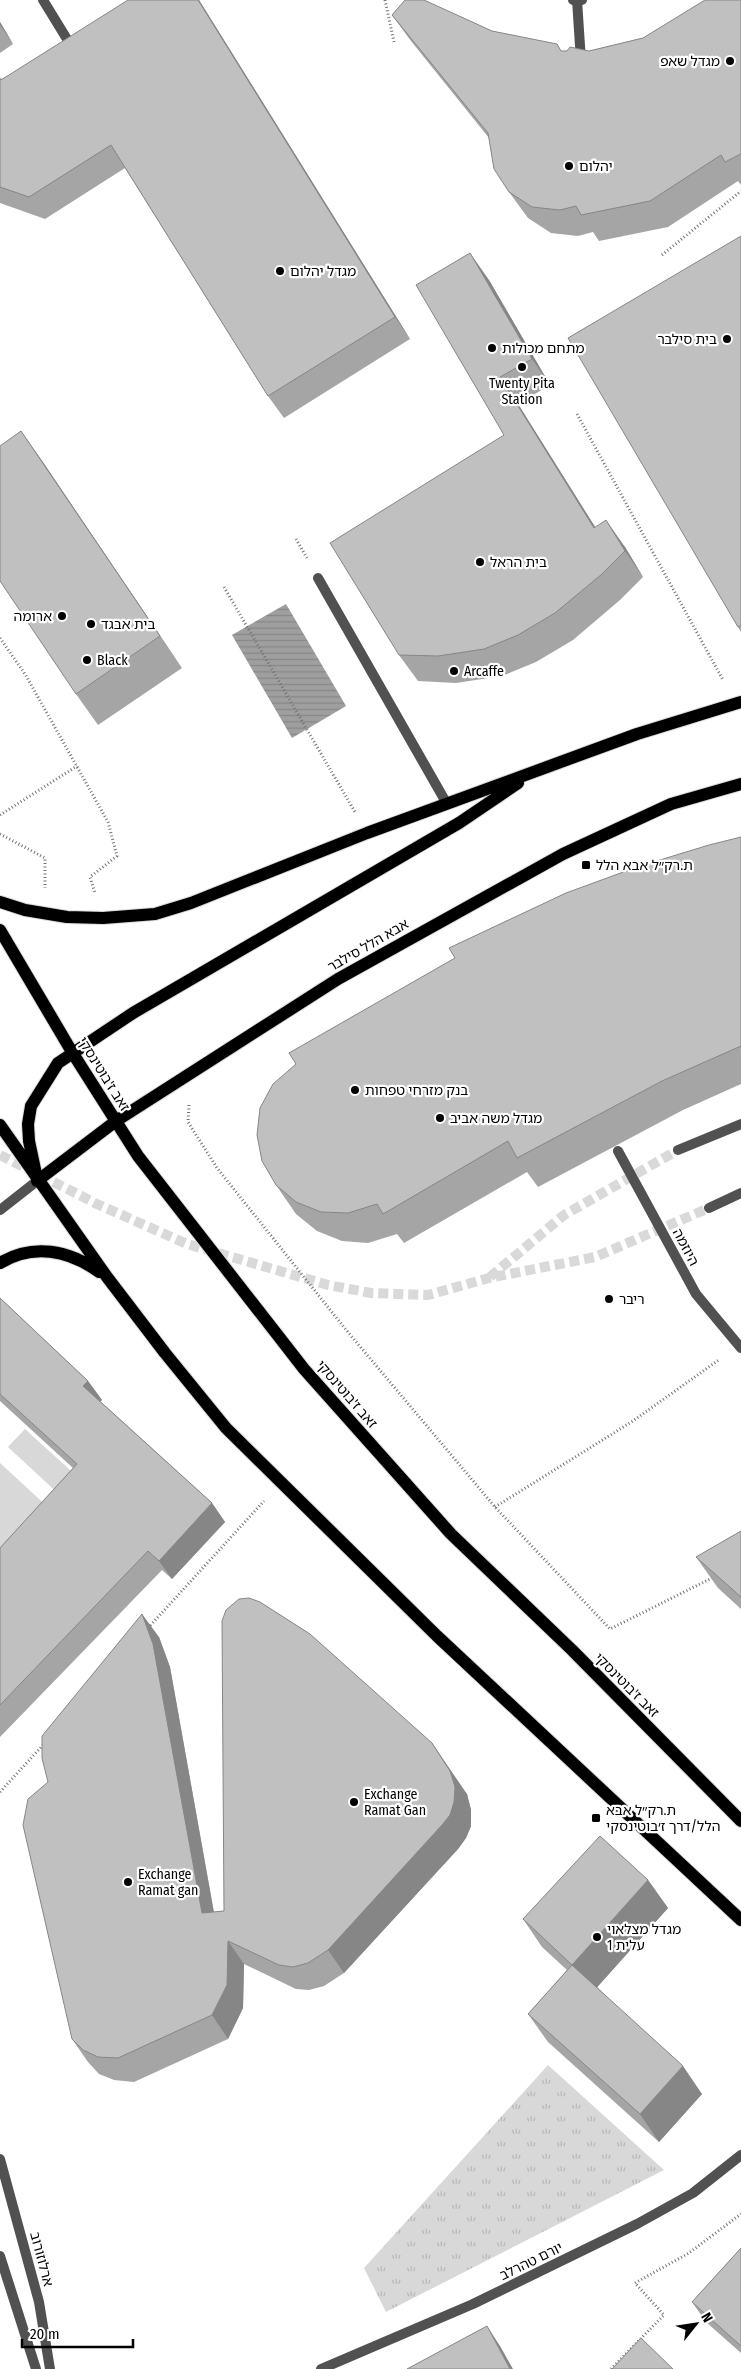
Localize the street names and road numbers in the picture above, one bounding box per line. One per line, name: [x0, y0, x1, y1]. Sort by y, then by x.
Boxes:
street label: אבא הלל סילבר: [325, 915, 412, 975]
street label: זאב ז'בוטינסקי: [74, 1034, 133, 1115]
street label: היוזמה: [669, 1226, 702, 1269]
street label: זאב ז'בוטינסקי: [313, 1357, 381, 1432]
street label: זאב ז'בוטינסקי: [591, 1649, 663, 1721]
street label: ארלוזורוב: [26, 2230, 57, 2288]
street label: יורם טהרלב: [497, 2239, 566, 2284]

